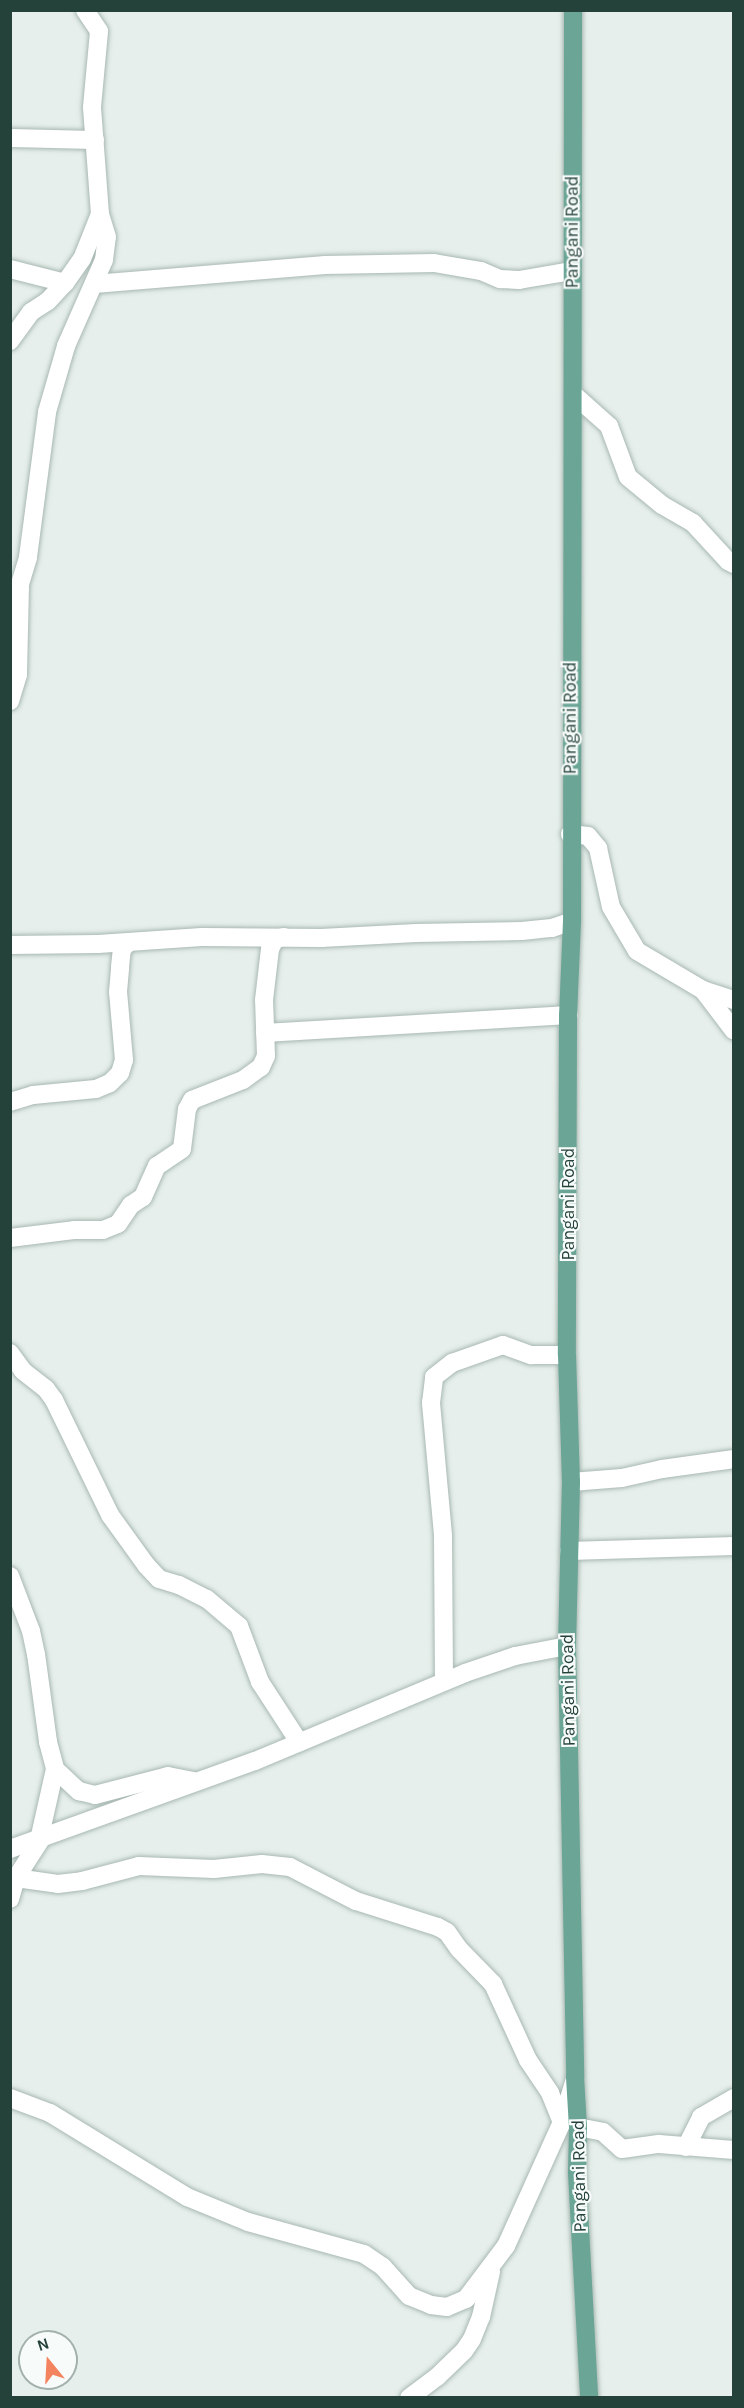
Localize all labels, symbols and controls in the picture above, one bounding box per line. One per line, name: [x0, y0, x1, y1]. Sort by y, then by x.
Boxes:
street label: Pangani Road: [561, 176, 583, 288]
street label: Pangani Road: [559, 662, 581, 774]
street label: Pangani Road: [557, 1148, 579, 1260]
street label: Pangani Road: [556, 1633, 580, 1747]
street label: Pangani Road: [567, 2119, 591, 2233]
north arrow: [18, 2330, 78, 2390]
text: N: [34, 2334, 51, 2355]

